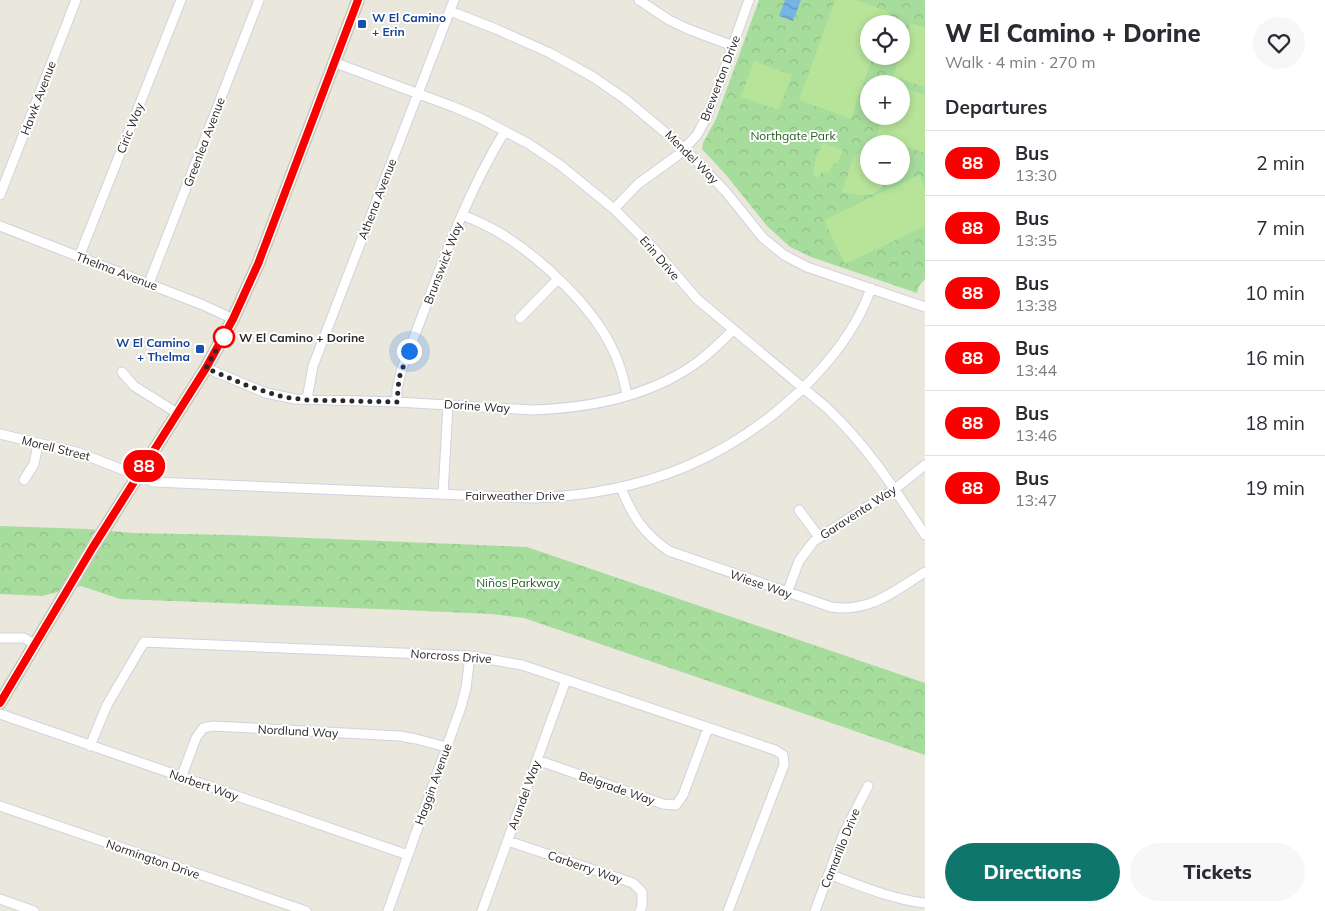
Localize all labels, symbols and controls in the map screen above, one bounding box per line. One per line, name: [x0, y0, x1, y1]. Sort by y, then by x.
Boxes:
place label: W El Camino + Erin: [372, 10, 446, 39]
map controls: [860, 15, 910, 185]
button: locate: [860, 15, 910, 65]
button: heart: [1253, 17, 1305, 69]
marker: W El Camino + Erin: [356, 18, 368, 30]
text: W El Camino + Dorine: [945, 18, 1201, 48]
street label: Brewerton Drive: [697, 33, 743, 123]
text: Walk · 4 min · 270 m: [945, 52, 1096, 72]
street label: Hawk Avenue: [17, 59, 59, 137]
button: +: [860, 75, 910, 125]
street label: Greenlea Avenue: [180, 95, 228, 189]
text: Departures: [945, 95, 1047, 119]
street label: Ciric Way: [113, 100, 147, 156]
street label: Mendel Way: [662, 127, 722, 187]
park label: Northgate Park: [750, 128, 836, 143]
button: −: [860, 135, 910, 185]
text: Bus: [1015, 141, 1049, 165]
text: 88: [962, 151, 983, 174]
text: 2 min: [1256, 151, 1305, 175]
street label: Athena Avenue: [355, 156, 399, 242]
text: 13:30: [1015, 165, 1057, 185]
text: Bus: [1015, 206, 1049, 230]
text: 88: [962, 216, 983, 239]
text: 7 min: [1256, 216, 1305, 240]
street label: Brunswick Way: [420, 219, 466, 306]
text: 13:35: [1015, 230, 1057, 250]
street label: Erin Drive: [637, 233, 683, 283]
street label: Thelma Avenue: [74, 249, 160, 293]
text: Bus: [1015, 271, 1049, 295]
text: 88: [962, 281, 983, 304]
text: 10 min: [1245, 281, 1305, 305]
text: 13:38: [1015, 295, 1057, 315]
marker: W El Camino + Dorine: [213, 326, 235, 348]
place label: W El Camino + Dorine: [239, 330, 365, 345]
place label: W El Camino + Thelma: [116, 335, 190, 364]
text: Bus: [1015, 336, 1049, 360]
your location: [397, 339, 422, 364]
marker: W El Camino + Thelma: [194, 343, 206, 355]
text: 88: [962, 346, 983, 369]
text: 16 min: [1245, 346, 1305, 370]
text: 13:44: [1015, 360, 1057, 380]
street label: Dorine Way: [444, 396, 511, 416]
text: Bus: [1015, 401, 1049, 425]
text: 88: [962, 411, 983, 434]
text: 18 min: [1245, 411, 1305, 435]
text: 13:46: [1015, 425, 1057, 445]
street label: Morell Street: [20, 432, 92, 464]
line badge: 88: [122, 450, 166, 482]
text: 88: [133, 454, 155, 477]
text: Bus: [1015, 466, 1049, 490]
text: 88: [962, 476, 983, 499]
text: 19 min: [1245, 476, 1305, 500]
street label: Garaventa Way: [817, 481, 899, 542]
street label: Fairweather Drive: [465, 488, 565, 503]
text: 13:47: [1015, 490, 1057, 510]
street label: Wiese Way: [728, 566, 795, 602]
park label: Niños Parkway: [476, 575, 560, 590]
street label: Norcross Drive: [410, 646, 492, 666]
street label: Nordlund Way: [257, 721, 339, 741]
street label: Haggin Avenue: [411, 741, 455, 827]
street label: Arundel Way: [504, 758, 544, 832]
street label: Norbert Way: [167, 766, 241, 804]
street label: Belgrade Way: [577, 768, 658, 808]
street label: Camarillo Drive: [817, 806, 863, 890]
street label: Normington Drive: [104, 836, 202, 882]
button: Directions: [945, 843, 1120, 901]
button: Tickets: [1130, 843, 1305, 901]
street label: Carberry Way: [546, 847, 625, 887]

